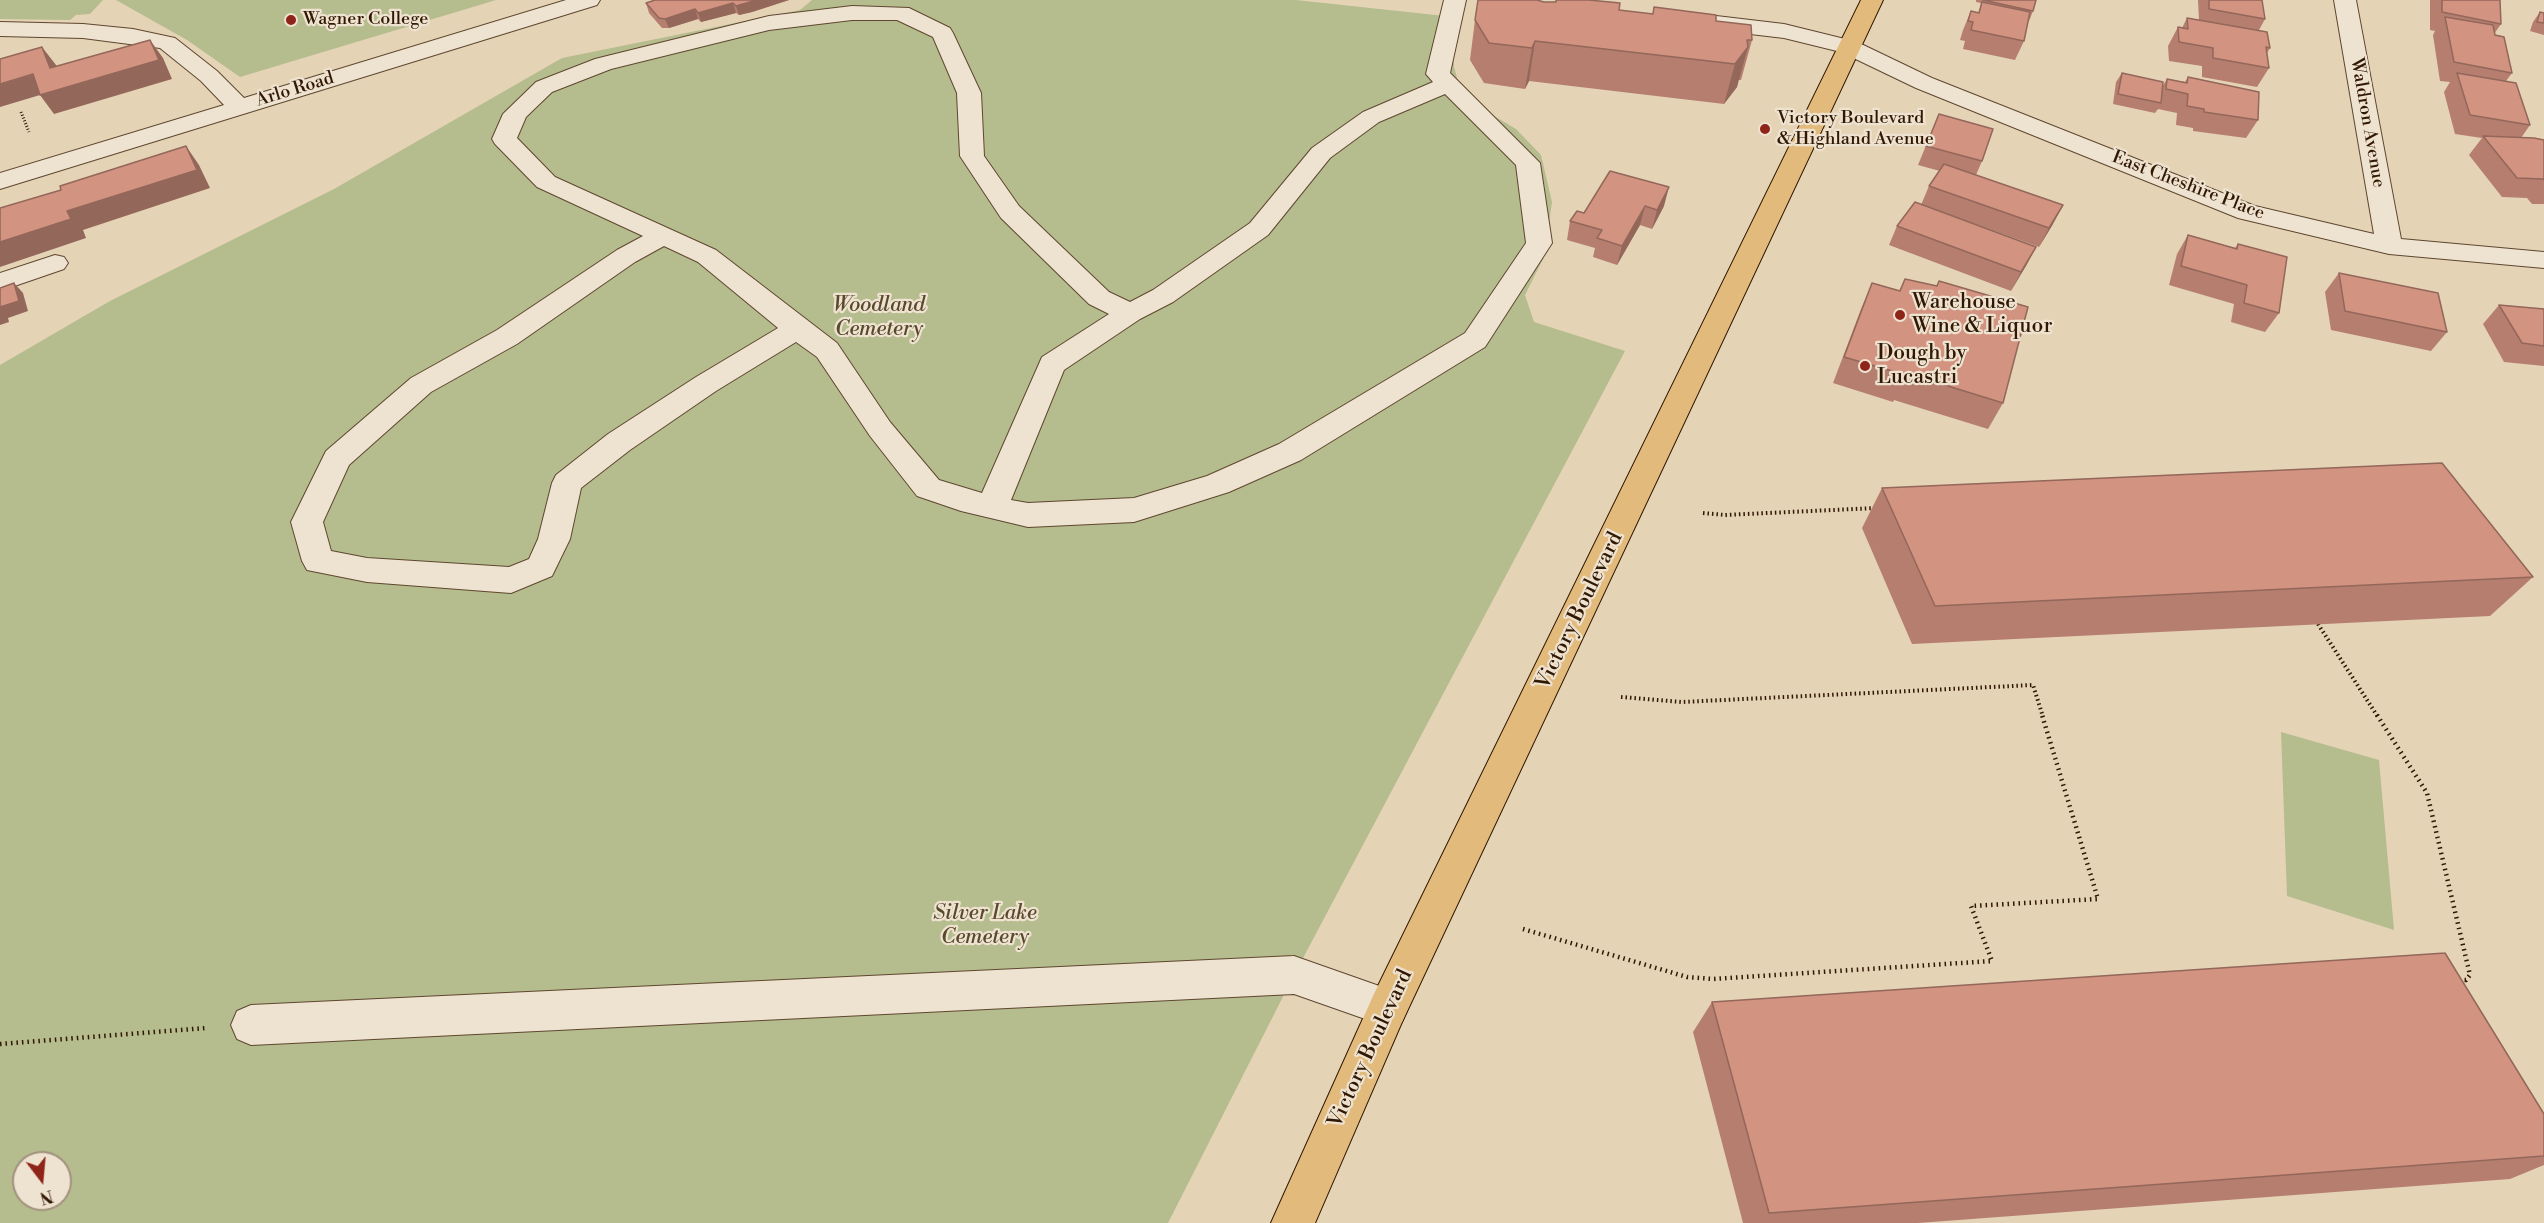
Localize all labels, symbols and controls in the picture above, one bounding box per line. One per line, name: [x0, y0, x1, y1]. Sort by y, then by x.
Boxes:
place label: Wagner College: [303, 9, 428, 31]
marker: Wagner College: [284, 13, 298, 27]
street label: Waldron Avenue: [2345, 56, 2389, 190]
street label: Arlo Road: [253, 68, 337, 112]
place label: Victory Boulevard & Highland Avenue: [1777, 108, 1934, 150]
marker: Victory Boulevard & Highland Avenue: [1758, 122, 1772, 136]
street label: East Cheshire Place: [2109, 147, 2267, 225]
place label: Warehouse Wine & Liquor: [1912, 290, 2052, 340]
park label: Woodland Cemetery: [833, 293, 925, 343]
marker: Warehouse Wine & Liquor: [1893, 308, 1907, 322]
place label: Dough by Lucastri: [1877, 341, 1967, 391]
marker: Dough by Lucastri: [1858, 359, 1872, 373]
street label: Victory Boulevard: [1531, 528, 1629, 694]
park label: Silver Lake Cemetery: [933, 901, 1037, 951]
street label: Victory Boulevard: [1323, 966, 1419, 1132]
north arrow: [12, 1151, 72, 1211]
text: N: [38, 1185, 55, 1208]

